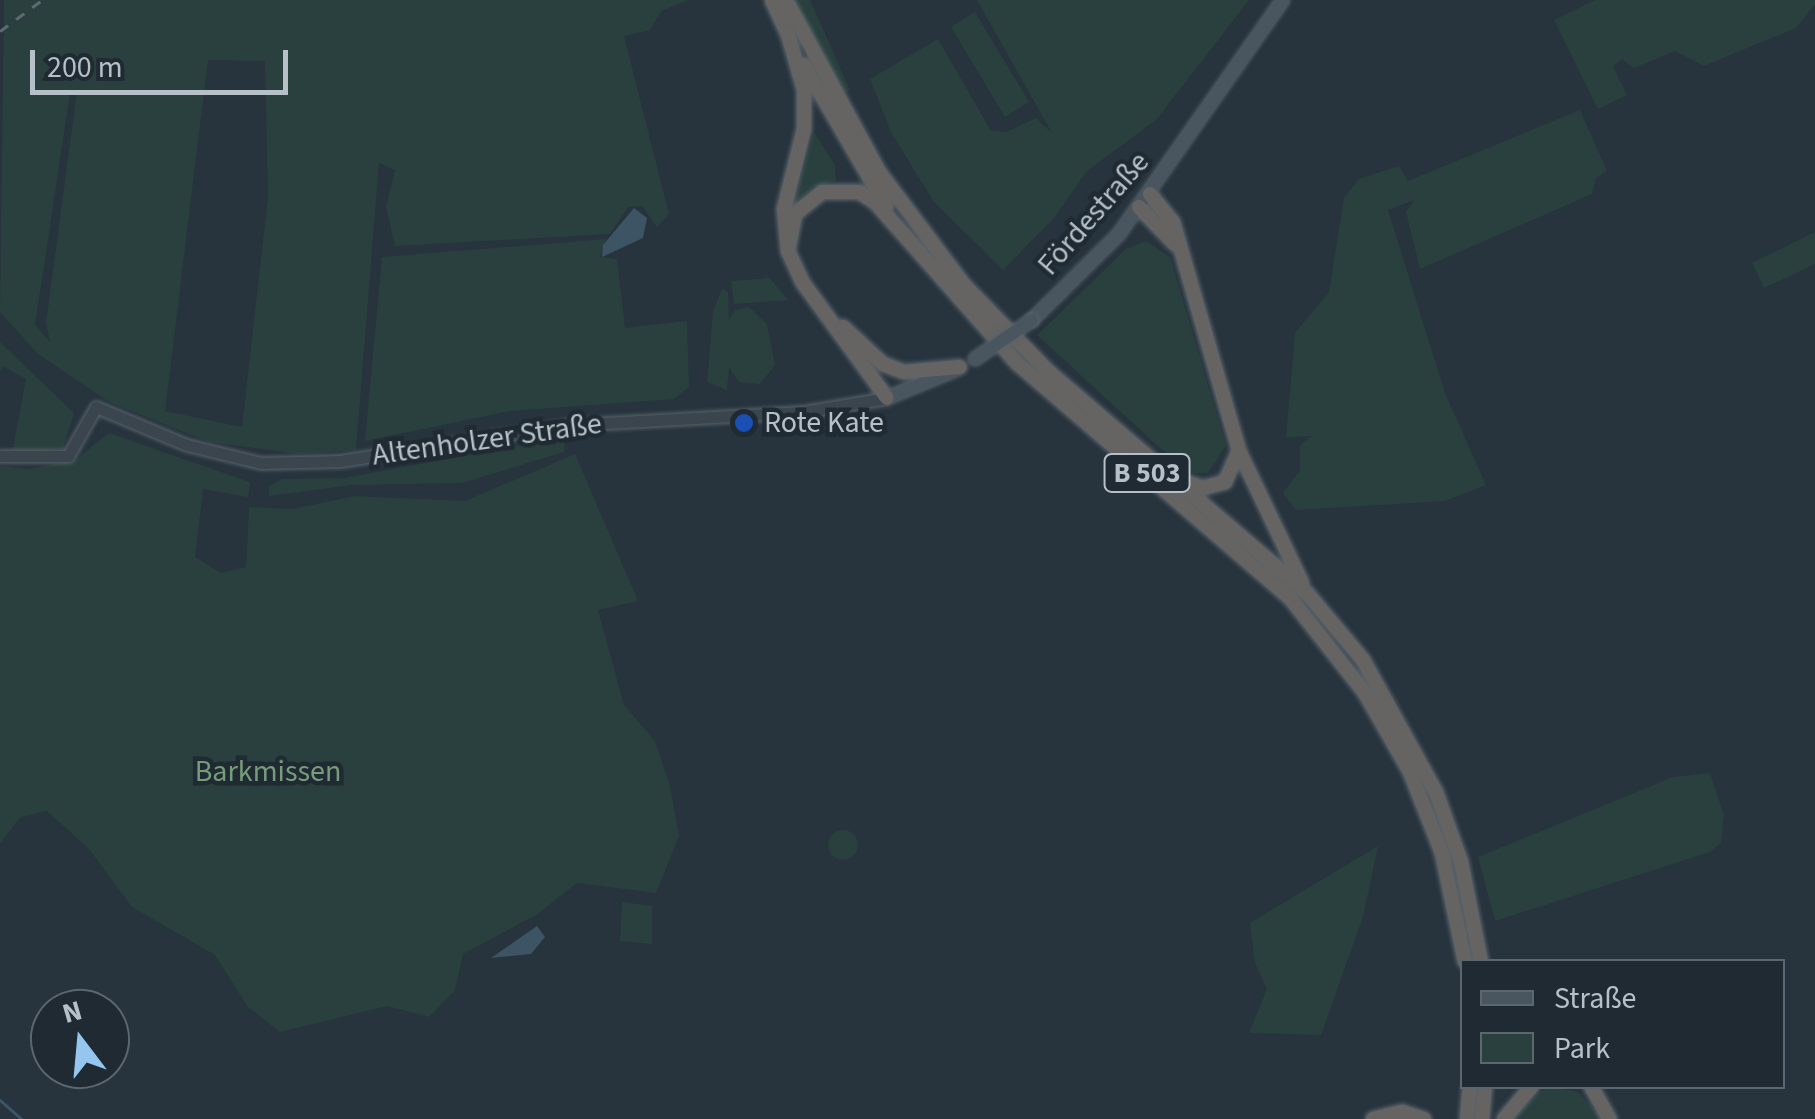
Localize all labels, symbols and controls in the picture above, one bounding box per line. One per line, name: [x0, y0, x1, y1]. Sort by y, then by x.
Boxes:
scale bar: [35, 30, 292, 92]
text: 200 m: [47, 46, 123, 89]
street label: Fördestraße: [1031, 145, 1157, 283]
place label: Rote Kate: [764, 405, 884, 441]
street label: Altenholzer Straße: [370, 406, 604, 474]
marker: Rote Kate: [733, 412, 755, 434]
road number: B 503: [1102, 450, 1192, 496]
park label: Barkmissen: [195, 754, 341, 790]
legend: [1460, 959, 1785, 1089]
text: Straße: [1554, 977, 1636, 1020]
north arrow: [30, 989, 130, 1089]
text: N: [58, 990, 87, 1034]
text: Park: [1554, 1027, 1610, 1070]

